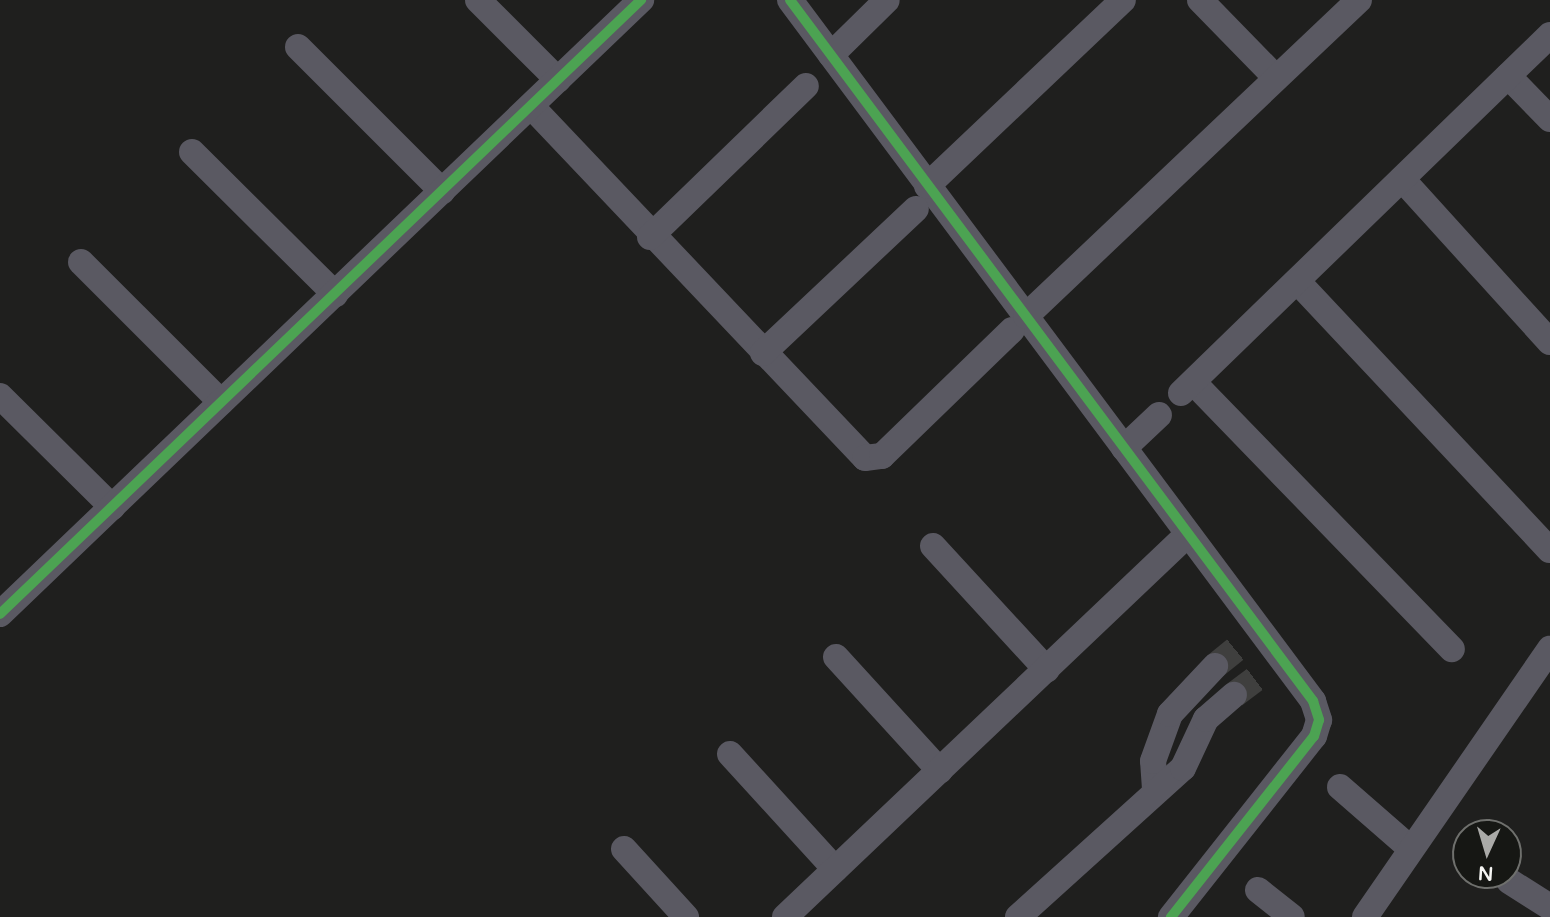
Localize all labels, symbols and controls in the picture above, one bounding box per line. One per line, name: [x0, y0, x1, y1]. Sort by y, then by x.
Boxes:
north arrow: [1452, 819, 1522, 889]
text: N: [1477, 861, 1494, 884]

